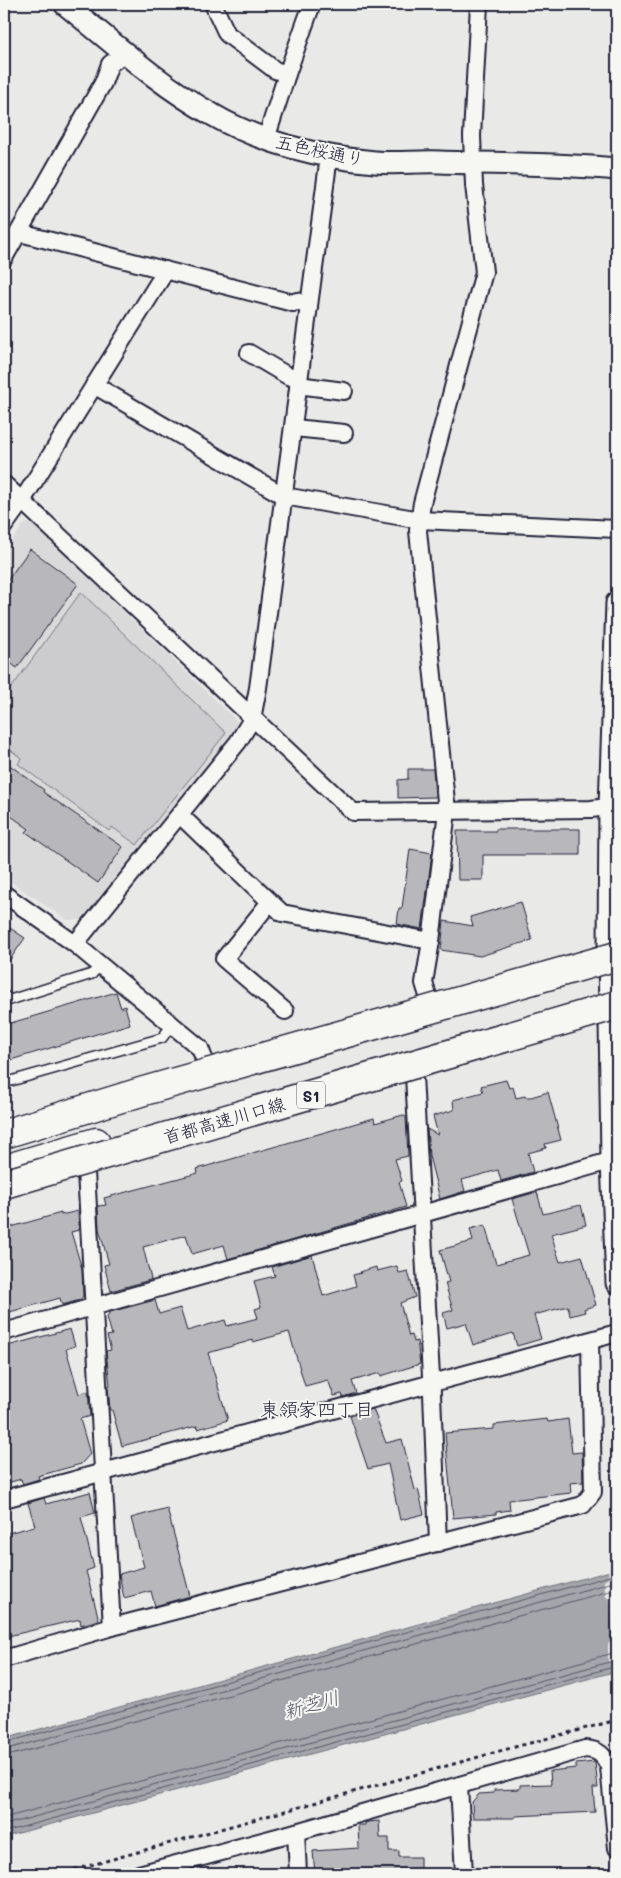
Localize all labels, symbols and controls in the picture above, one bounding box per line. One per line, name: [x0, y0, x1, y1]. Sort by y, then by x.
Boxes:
street label: 五色桜通り: [273, 129, 367, 171]
road number: S1: [297, 1082, 325, 1108]
street label: 首都高速川口線: [160, 1091, 288, 1149]
district label: 東領家四丁目: [260, 1396, 374, 1421]
water label: 新芝川: [280, 1684, 342, 1724]

